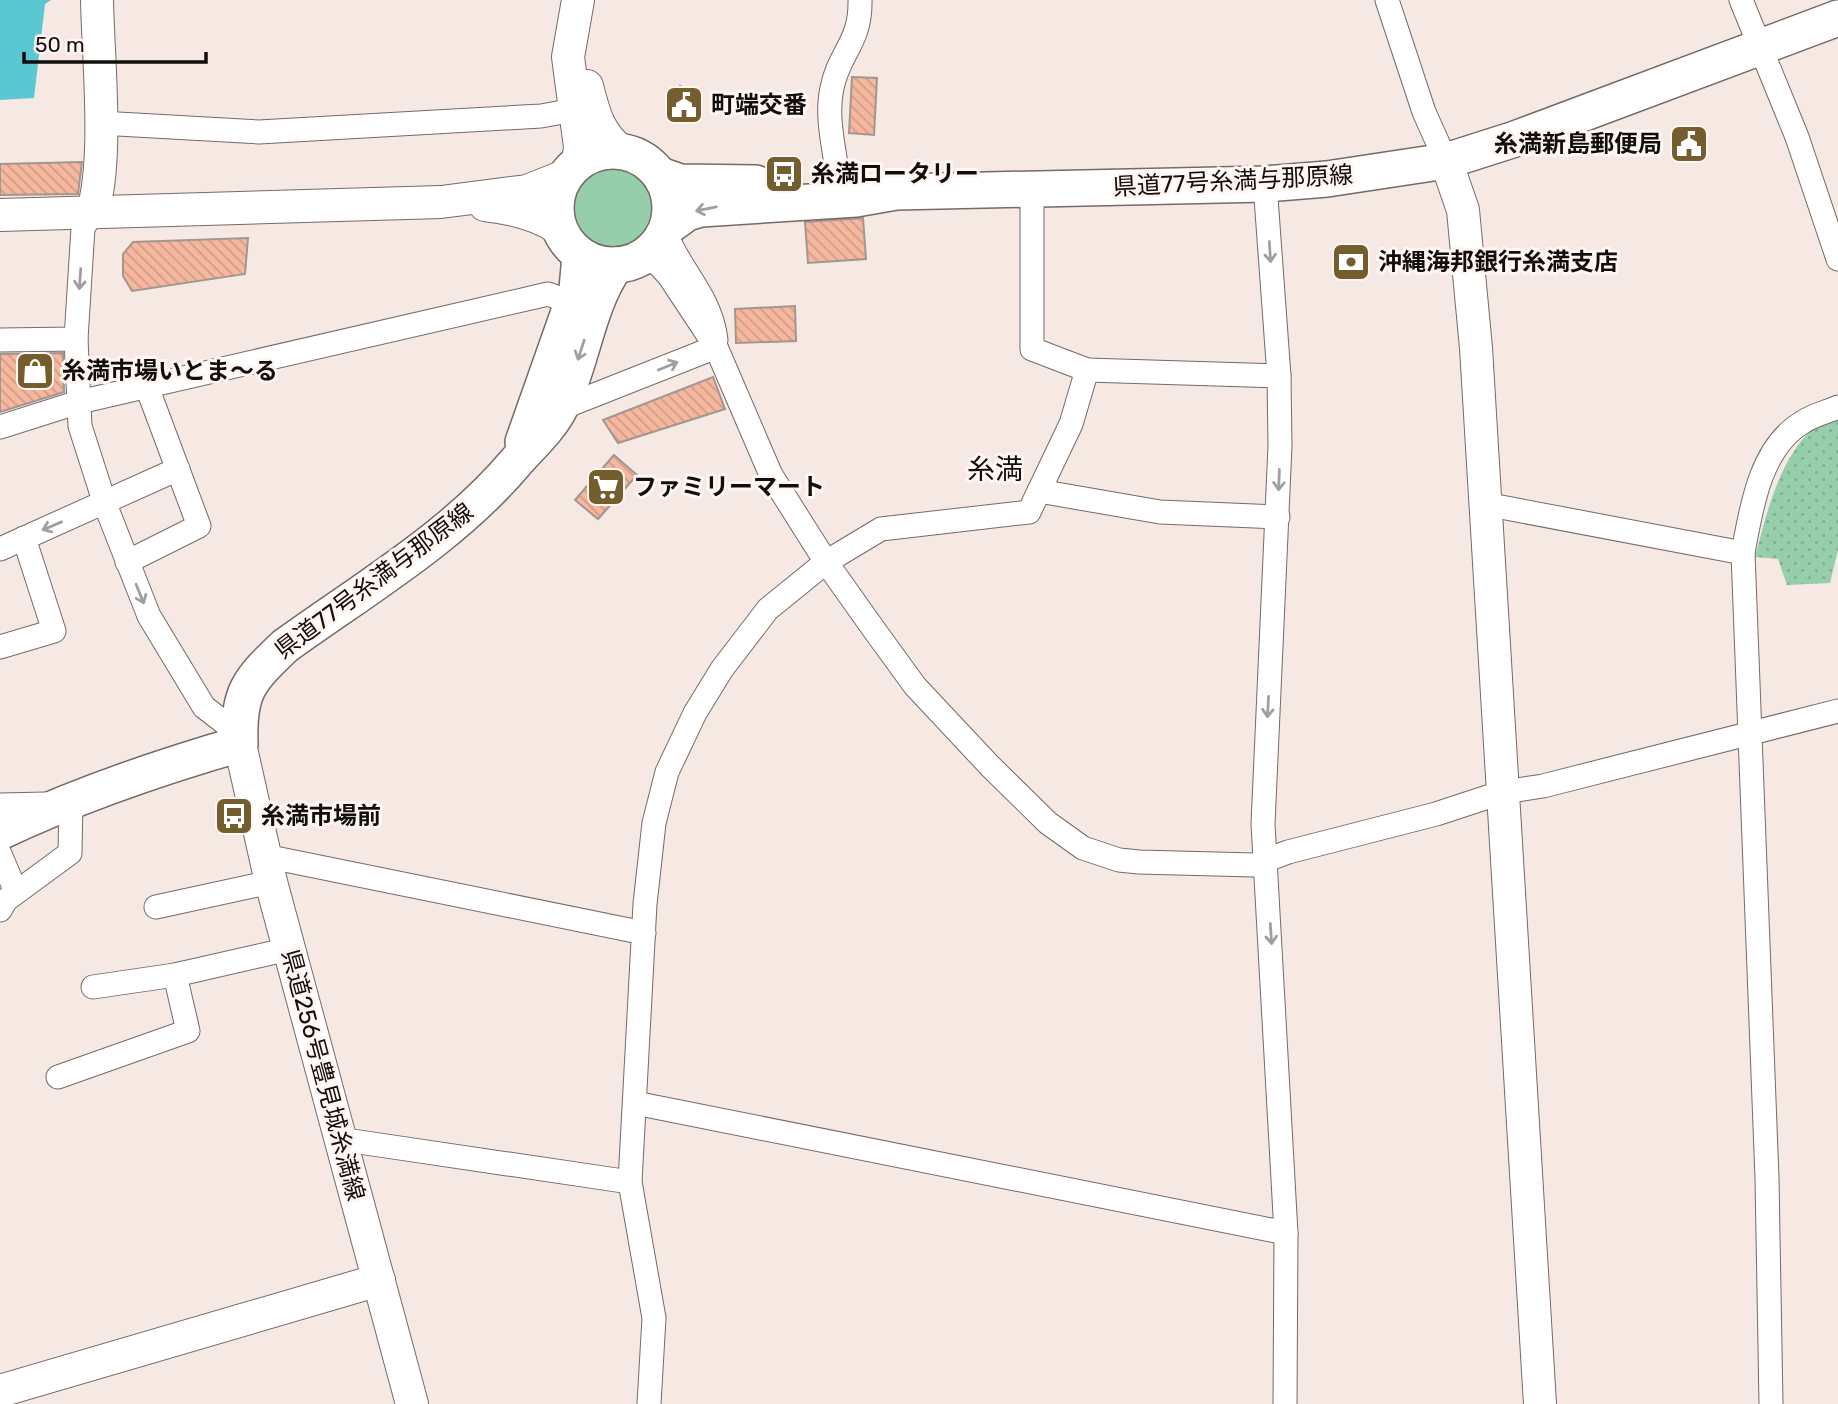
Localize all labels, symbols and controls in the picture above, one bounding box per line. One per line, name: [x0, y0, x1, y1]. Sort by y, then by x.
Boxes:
scale bar: [24, 21, 206, 65]
text: 50 m: [35, 32, 85, 57]
public building icon: 町端交番: [663, 84, 705, 126]
place label: 町端交番: [711, 91, 807, 119]
public building icon: 糸満新島郵便局: [1668, 123, 1710, 165]
place label: 糸満新島郵便局: [1494, 130, 1662, 158]
bus stop icon: 糸満ロータリー: [763, 153, 805, 195]
place label: 糸満ロータリー: [811, 160, 979, 188]
street label: 県道77号糸満与那原線: [1112, 161, 1354, 201]
one-way arrow: [695, 203, 718, 216]
one-way arrow: [1264, 241, 1277, 263]
bank icon: 沖縄海邦銀行糸満支店: [1330, 241, 1372, 283]
place label: 沖縄海邦銀行糸満支店: [1378, 248, 1618, 276]
one-way arrow: [73, 267, 86, 289]
one-way arrow: [573, 339, 586, 361]
shop icon: 糸満市場いとま～る: [14, 350, 56, 392]
place label: 糸満市場いとま～る: [62, 357, 278, 385]
one-way arrow: [657, 358, 679, 371]
district label: 糸満: [967, 453, 1023, 486]
supermarket icon: ファミリーマート: [585, 466, 627, 508]
one-way arrow: [1272, 468, 1286, 491]
place label: ファミリーマート: [633, 473, 825, 501]
street label: 県道77号糸満与那原線: [269, 497, 479, 665]
one-way arrow: [42, 520, 64, 533]
one-way arrow: [134, 582, 147, 604]
one-way arrow: [1262, 695, 1275, 718]
bus stop icon: 糸満市場前: [213, 795, 255, 837]
place label: 糸満市場前: [261, 802, 381, 830]
one-way arrow: [1265, 922, 1278, 945]
street label: 県道256号豊見城糸満線: [276, 946, 370, 1204]

